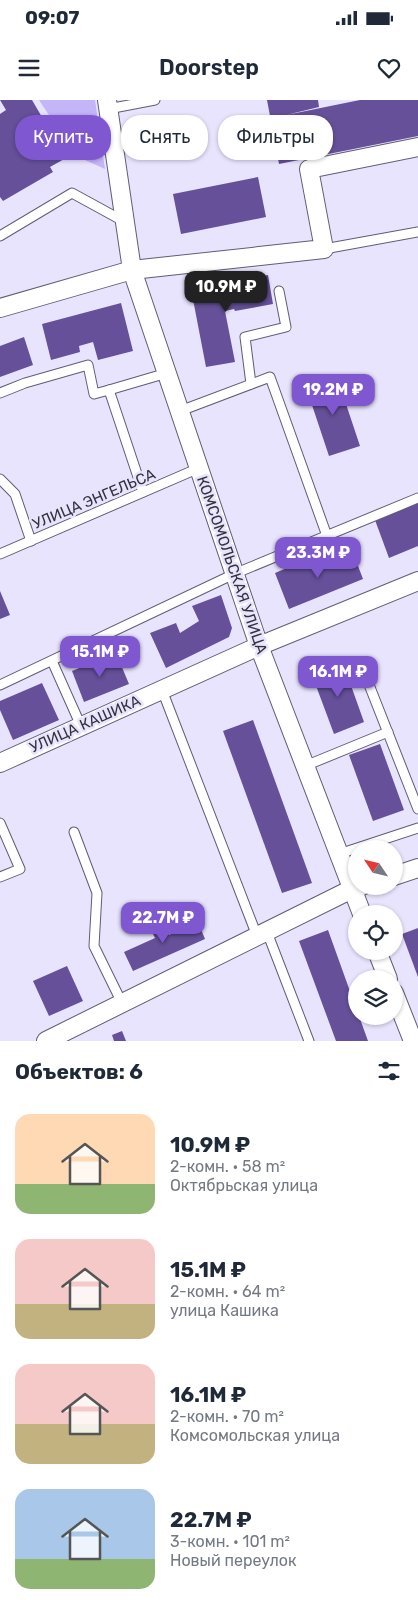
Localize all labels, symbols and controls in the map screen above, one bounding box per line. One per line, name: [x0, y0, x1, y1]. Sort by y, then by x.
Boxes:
text: 09:07: [25, 6, 79, 29]
icon: menu: [15, 54, 43, 82]
text: Doorstep: [159, 54, 259, 81]
icon: heart: [375, 54, 403, 82]
chip: Купить: [15, 115, 111, 160]
chip: Снять: [121, 115, 208, 160]
chip: Фильтры: [218, 115, 333, 160]
pin: 10.9M ₽: [180, 270, 272, 313]
text: 10.9M ₽: [195, 277, 257, 296]
pin: 19.2M ₽: [287, 374, 379, 416]
text: 19.2M ₽: [303, 380, 363, 399]
street label: УЛИЦА ЭНГЕЛЬСА: [30, 465, 158, 533]
street label: КОМСОМОЛЬСКАЯ УЛИЦА: [193, 474, 271, 656]
pin: 23.3M ₽: [272, 536, 364, 579]
text: 23.3M ₽: [286, 543, 350, 562]
pin: 15.1M ₽: [54, 636, 146, 678]
text: 15.1M ₽: [71, 642, 129, 661]
pin: 16.1M ₽: [292, 656, 384, 698]
text: 16.1M ₽: [309, 662, 367, 681]
street label: УЛИЦА КАШИКА: [27, 691, 143, 757]
north arrow: [348, 840, 402, 895]
map controls: [348, 840, 403, 1025]
pin: 22.7M ₽: [117, 902, 209, 944]
button: locate: [348, 905, 403, 960]
text: 22.7M ₽: [132, 908, 194, 927]
button: layers: [348, 970, 403, 1025]
icon: filters: [375, 1057, 403, 1085]
text: Объектов: 6: [15, 1059, 143, 1084]
text: 10.9M ₽: [170, 1132, 250, 1157]
icon: home: [55, 1134, 115, 1194]
text: 2-комн. · 58 m²: [170, 1157, 285, 1176]
text: Октябрьская улица: [170, 1176, 318, 1195]
text: 15.1M ₽: [170, 1257, 246, 1282]
icon: home: [55, 1259, 115, 1319]
text: 2-комн. · 64 m²: [170, 1282, 285, 1301]
text: улица Кашика: [170, 1301, 279, 1320]
text: 16.1M ₽: [170, 1382, 246, 1407]
icon: home: [55, 1384, 115, 1444]
text: 2-комн. · 70 m²: [170, 1407, 284, 1426]
text: Комсомольская улица: [170, 1426, 340, 1445]
text: 22.7M ₽: [170, 1507, 252, 1532]
icon: home: [55, 1509, 115, 1569]
text: 3-комн. · 101 m²: [170, 1532, 290, 1551]
text: Новый переулок: [170, 1551, 297, 1570]

